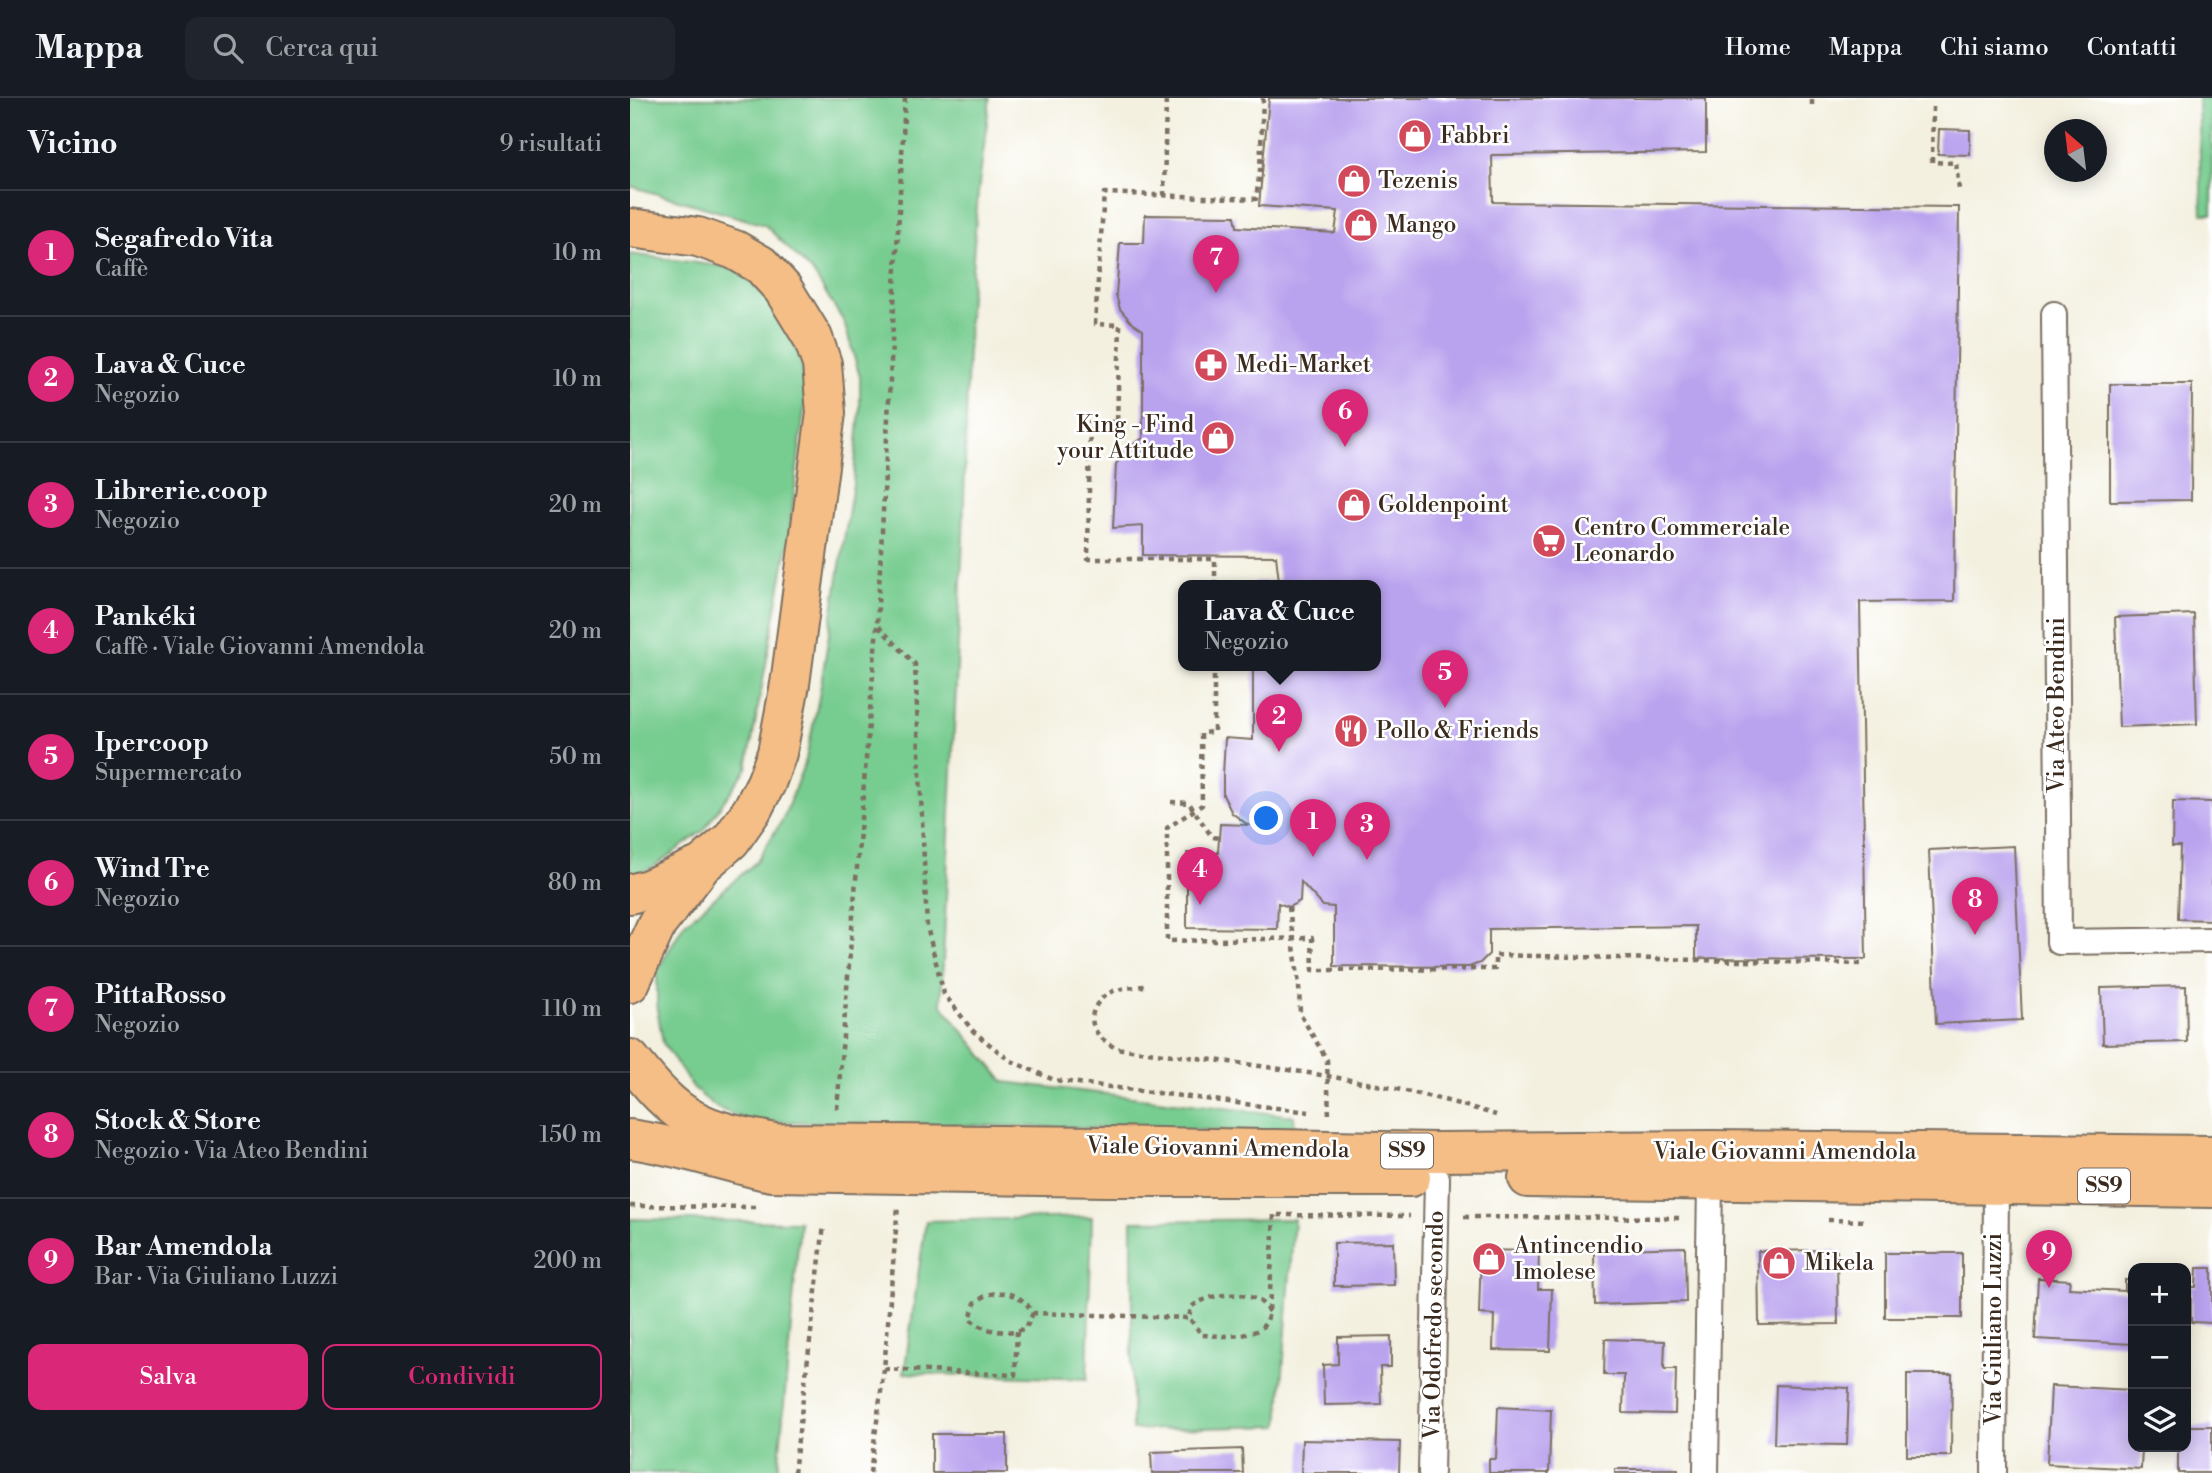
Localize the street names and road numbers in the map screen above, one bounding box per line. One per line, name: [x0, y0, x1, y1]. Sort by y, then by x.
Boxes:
street label: Via Ateo Bendini: [2043, 617, 2071, 794]
street label: Viale Giovanni Amendola: [1085, 1132, 1350, 1164]
road number: SS9: [1381, 1134, 1433, 1168]
street label: Viale Giovanni Amendola: [1653, 1138, 1917, 1166]
road number: SS9: [2078, 1168, 2130, 1204]
street label: Via Odofredo secondo: [1418, 1210, 1450, 1441]
street label: Via Giuliano Luzzi: [1980, 1233, 2008, 1426]

